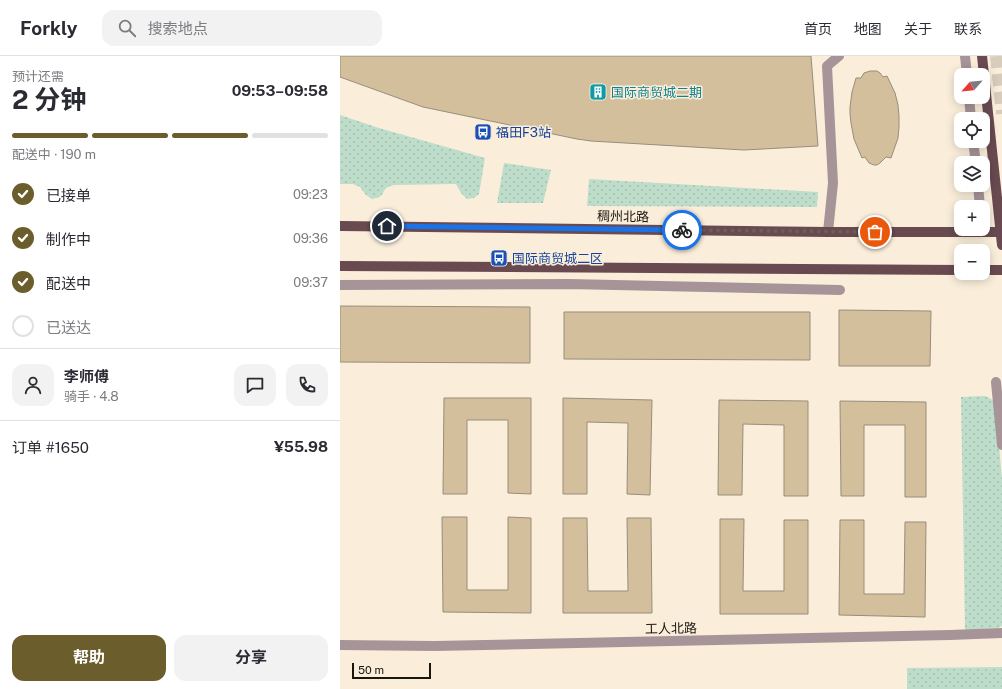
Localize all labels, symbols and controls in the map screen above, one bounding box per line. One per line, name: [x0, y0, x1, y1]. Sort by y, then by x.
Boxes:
search box: [102, 10, 382, 46]
text: Forkly: [20, 17, 78, 39]
icon: search: [116, 17, 138, 39]
text: 搜索地点: [148, 20, 208, 37]
text: 首页: [804, 21, 832, 37]
text: 地图: [854, 21, 882, 37]
text: 关于: [904, 21, 932, 37]
text: 联系: [954, 21, 982, 37]
north arrow: [954, 68, 990, 104]
map controls: [954, 68, 990, 280]
text: 预计还需: [12, 69, 64, 84]
text: 09:53–09:58: [232, 82, 328, 99]
building icon: 国际商贸城二期: [588, 82, 608, 102]
text: 2 分钟: [12, 84, 86, 115]
place label: 国际商贸城二期: [611, 85, 702, 100]
button: locate: [954, 112, 990, 148]
bus stop icon: 福田F3站: [473, 122, 493, 142]
place label: 福田F3站: [496, 125, 551, 140]
text: 配送中 · 190 m: [12, 147, 96, 162]
button: layers: [954, 156, 990, 192]
icon: check: [12, 183, 34, 205]
text: 已接单: [46, 187, 91, 204]
text: 09:23: [293, 187, 328, 202]
button: +: [954, 200, 990, 236]
pin: [370, 209, 404, 243]
street label: 稠州北路: [597, 209, 649, 224]
courier: [662, 210, 702, 250]
icon: home: [376, 215, 398, 237]
pin: [858, 215, 892, 249]
icon: bike: [671, 219, 693, 241]
icon: bag: [864, 221, 886, 243]
icon: check: [12, 227, 34, 249]
text: 制作中: [46, 231, 91, 248]
text: 09:36: [293, 231, 328, 246]
button: −: [954, 244, 990, 280]
bus stop icon: 国际商贸城二区: [489, 248, 509, 268]
place label: 国际商贸城二区: [512, 251, 603, 266]
icon: check: [12, 271, 34, 293]
text: 配送中: [46, 275, 91, 292]
text: 09:37: [293, 275, 328, 290]
text: 已送达: [46, 319, 91, 336]
button: person: [12, 364, 54, 406]
button: chat: [234, 364, 276, 406]
button: phone: [286, 364, 328, 406]
text: 李师傅: [64, 368, 109, 385]
text: 骑手 · 4.8: [64, 389, 119, 404]
text: ¥55.98: [274, 438, 328, 455]
text: 订单 #1650: [12, 439, 89, 456]
street label: 工人北路: [645, 621, 697, 636]
button: 帮助: [12, 635, 166, 681]
button: 分享: [174, 635, 328, 681]
scale bar: [352, 661, 431, 680]
text: 50 m: [358, 664, 384, 676]

